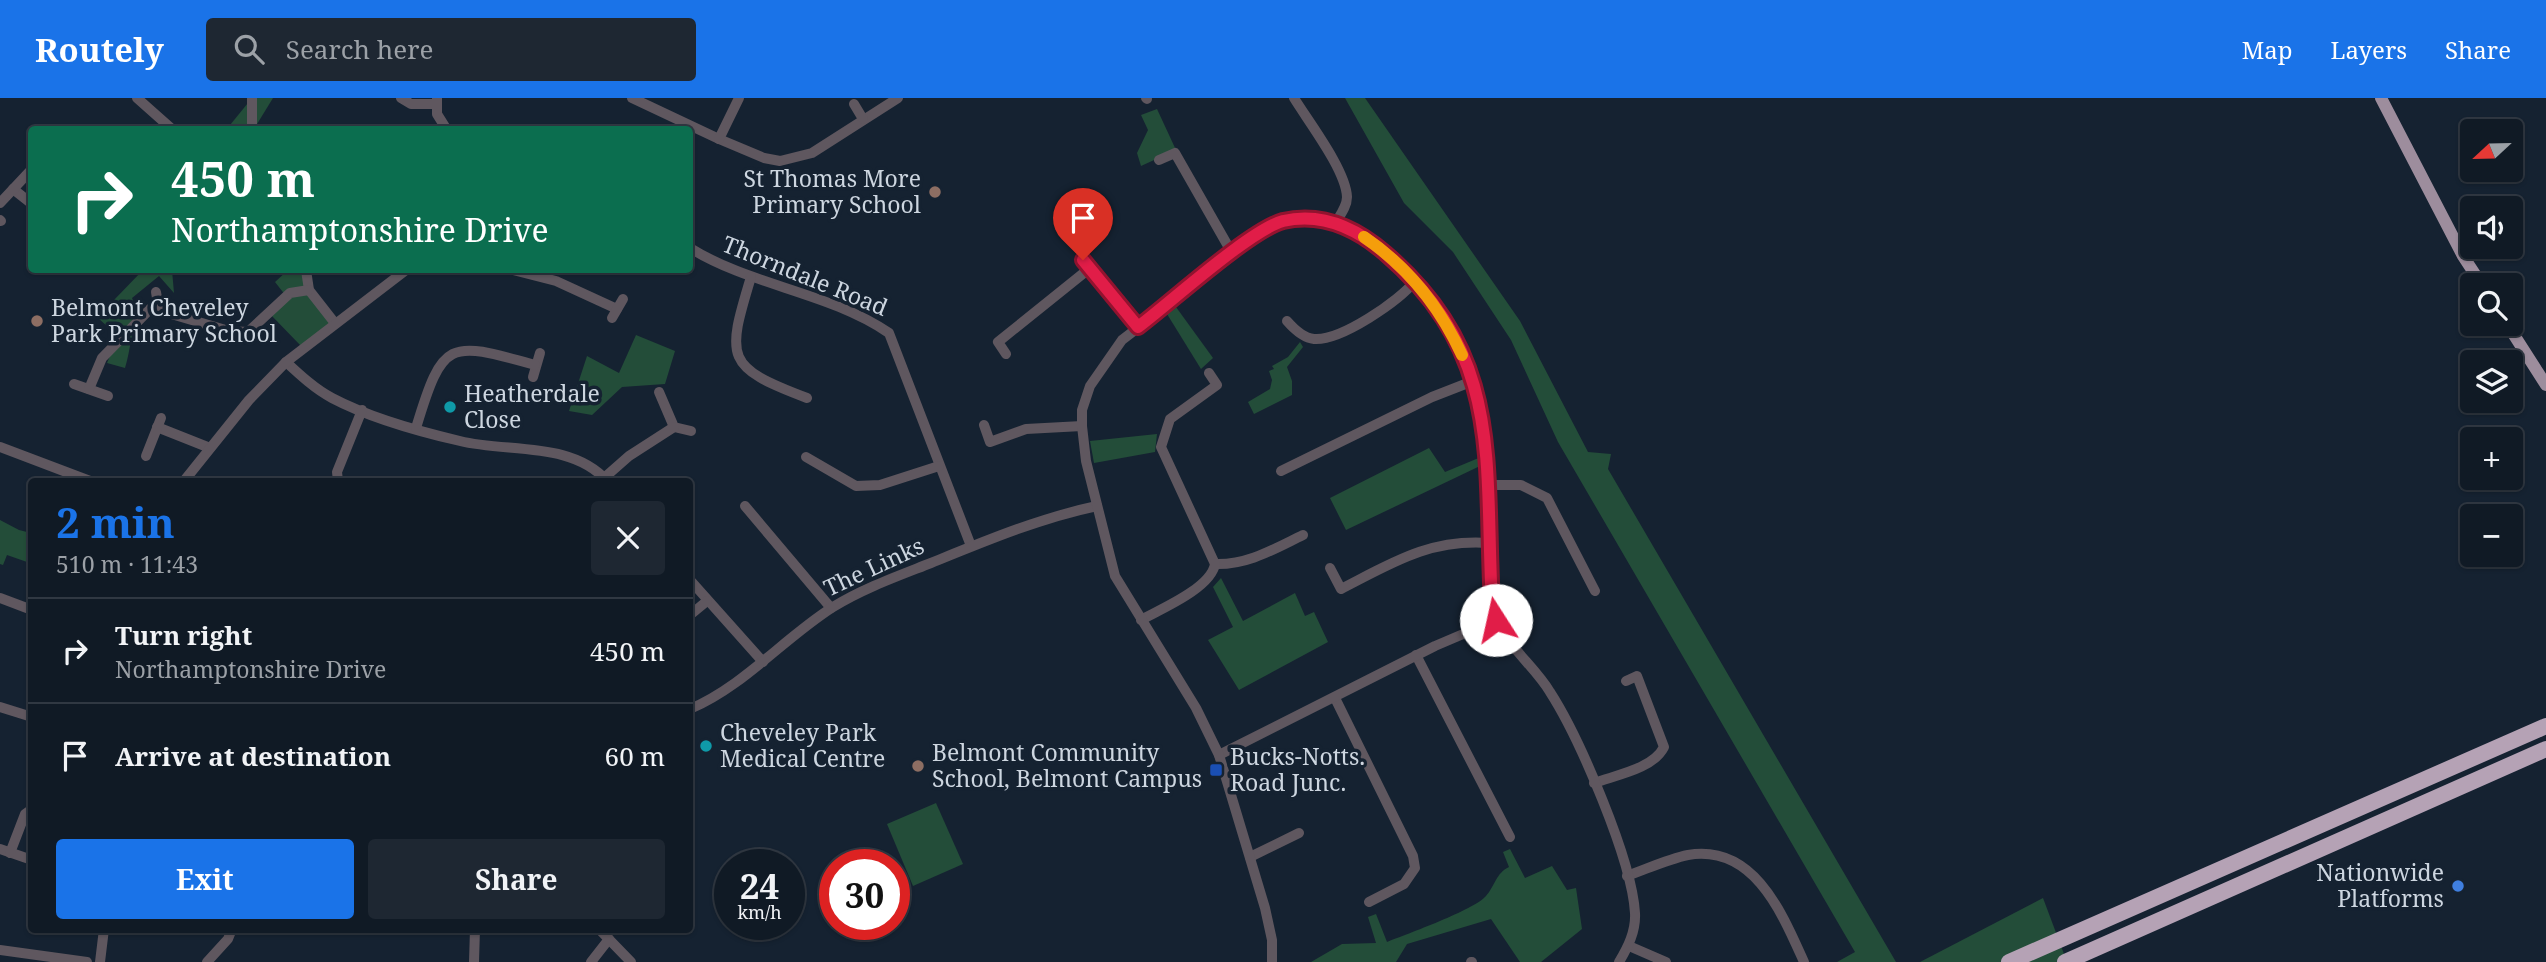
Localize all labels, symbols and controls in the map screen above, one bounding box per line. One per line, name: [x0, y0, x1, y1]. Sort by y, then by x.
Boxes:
search box: [206, 18, 696, 81]
text: Routely: [35, 27, 164, 72]
icon: search: [230, 30, 268, 68]
text: Search here: [286, 31, 433, 67]
text: Map: [2242, 33, 2293, 66]
text: Layers: [2331, 33, 2407, 66]
text: Share: [2445, 33, 2511, 66]
north arrow: [2460, 119, 2524, 182]
map controls: [2460, 119, 2523, 567]
text: 450 m: [171, 145, 315, 211]
icon: right: [56, 154, 147, 245]
place label: St Thomas More Primary School: [743, 162, 921, 220]
marker: St Thomas More Primary School: [927, 184, 943, 200]
pin: [1053, 188, 1113, 260]
button: sound: [2460, 196, 2523, 259]
icon: arrive: [1064, 199, 1102, 237]
text: Northamptonshire Drive: [171, 208, 549, 251]
street label: Thorndale Road: [718, 227, 893, 323]
button: search: [2460, 273, 2523, 336]
place label: Belmont Cheveley Park Primary School: [51, 291, 277, 349]
marker: Belmont Cheveley Park Primary School: [29, 313, 45, 329]
button: layers: [2460, 350, 2523, 413]
place label: Heatherdale Close: [464, 377, 600, 435]
marker: Heatherdale Close: [442, 399, 458, 415]
button: +: [2460, 427, 2523, 490]
text: 2 min: [56, 493, 175, 550]
button: close: [591, 501, 665, 575]
button: −: [2460, 504, 2523, 567]
street label: The Links: [818, 529, 929, 603]
text: 510 m · 11:43: [56, 548, 198, 580]
position arrow: [1459, 583, 1533, 657]
text: Turn right: [115, 617, 252, 653]
icon: right: [56, 632, 94, 670]
text: 450 m: [590, 633, 665, 669]
text: Northamptonshire Drive: [115, 653, 386, 685]
place label: Cheveley Park Medical Centre: [720, 716, 885, 774]
place label: Belmont Community School, Belmont Campus: [932, 736, 1202, 794]
icon: arrive: [56, 737, 94, 775]
text: Arrive at destination: [115, 738, 391, 774]
text: 60 m: [605, 738, 665, 774]
marker: Cheveley Park Medical Centre: [698, 738, 714, 754]
place label: Bucks-Notts. Road Junc.: [1230, 740, 1365, 798]
marker: Belmont Community School, Belmont Campus: [910, 758, 926, 774]
marker: Bucks-Notts. Road Junc.: [1208, 762, 1224, 778]
button: Exit: [56, 839, 354, 919]
button: Share: [368, 839, 665, 919]
speed limit sign: 30: [819, 849, 910, 940]
place label: Nationwide Platforms: [2316, 856, 2444, 914]
text: 24: [740, 862, 779, 909]
marker: Nationwide Platforms: [2450, 878, 2466, 894]
text: km/h: [737, 900, 782, 924]

